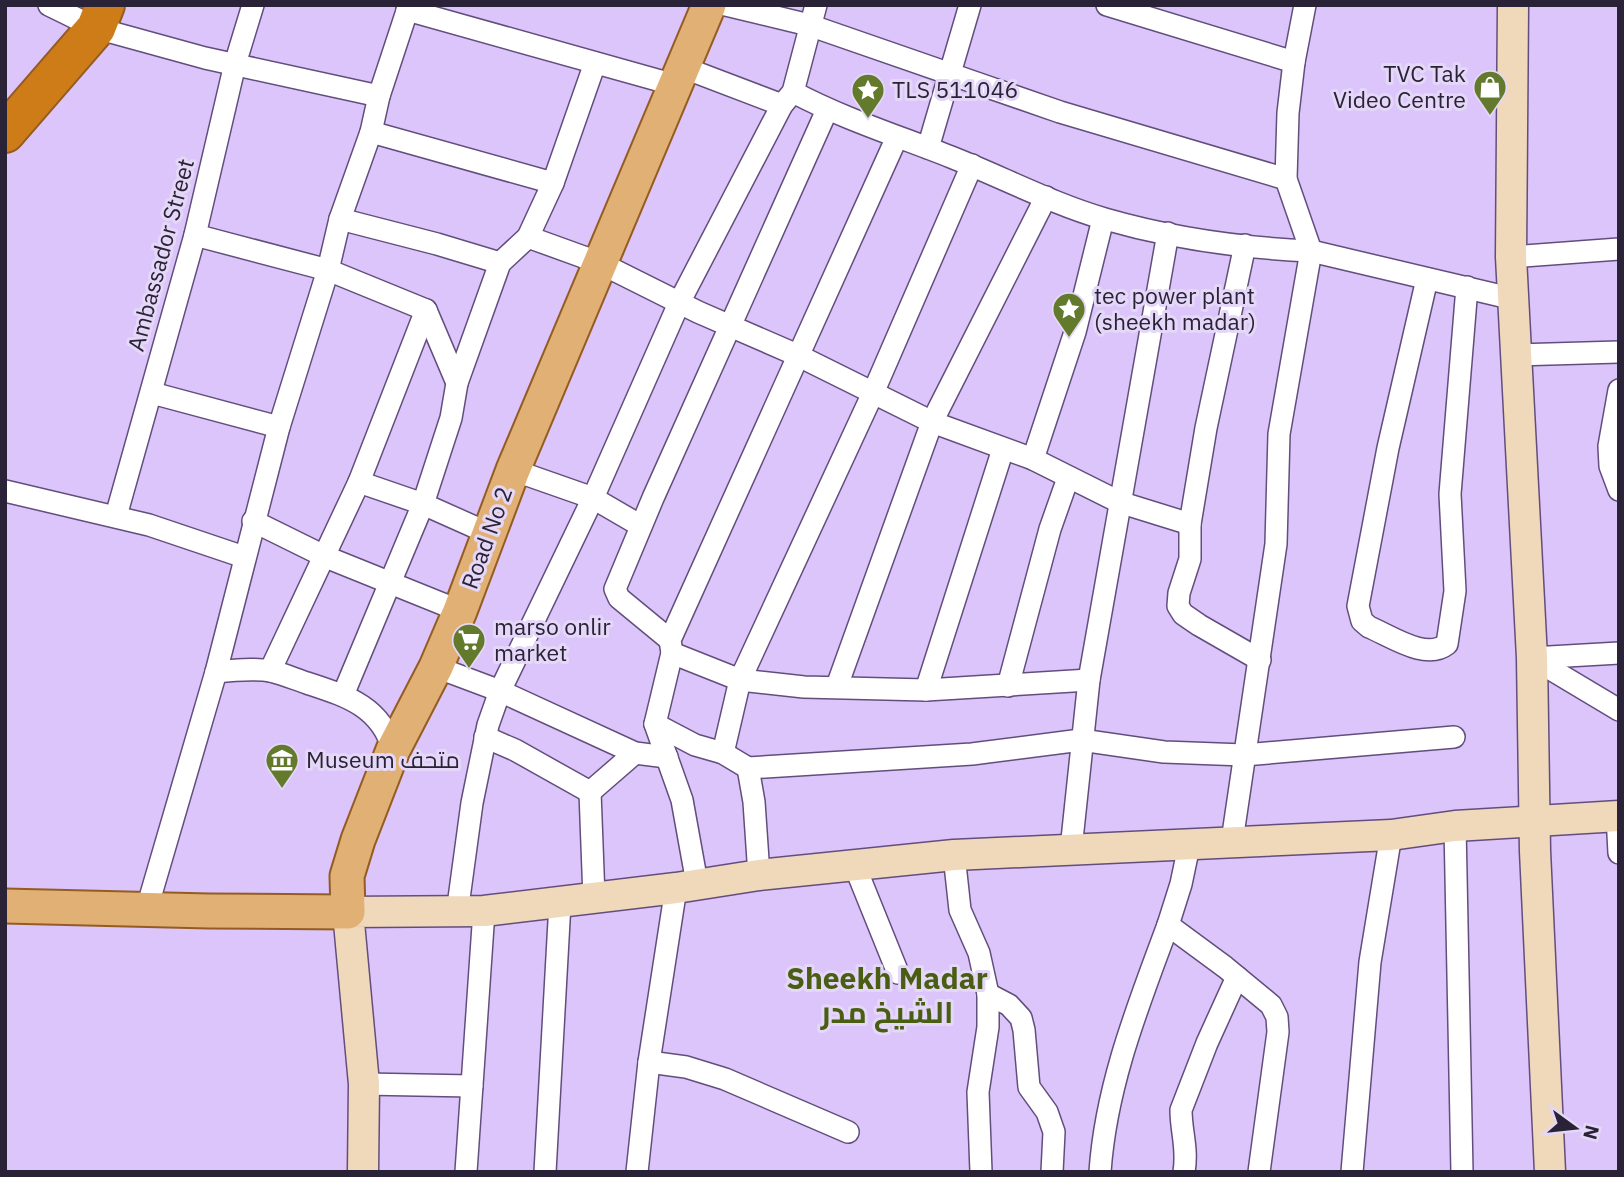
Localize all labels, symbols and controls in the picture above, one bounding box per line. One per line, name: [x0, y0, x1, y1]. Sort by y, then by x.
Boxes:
place label: TVC Tak Video Centre: [1333, 58, 1466, 114]
shop icon: TVC Tak Video Centre: [1471, 68, 1509, 117]
place icon: TLS 511046: [849, 71, 887, 120]
place label: TLS 511046: [892, 74, 1018, 104]
street label: Ambassador Street: [120, 155, 200, 354]
place label: tec power plant (sheekh madar): [1094, 280, 1256, 336]
place icon: tec power plant (sheekh madar): [1050, 290, 1088, 339]
street label: Road No 2: [454, 482, 518, 593]
place label: marso onlir market: [494, 611, 611, 667]
supermarket icon: marso onlir market: [450, 621, 488, 670]
museum icon: Museum متحف: [263, 741, 301, 790]
place label: Museum متحف: [306, 744, 460, 774]
district label: Sheekh Madar الشيخ مدر: [786, 958, 988, 1033]
north arrow: [1540, 1093, 1610, 1163]
text: N: [1578, 1123, 1605, 1142]

